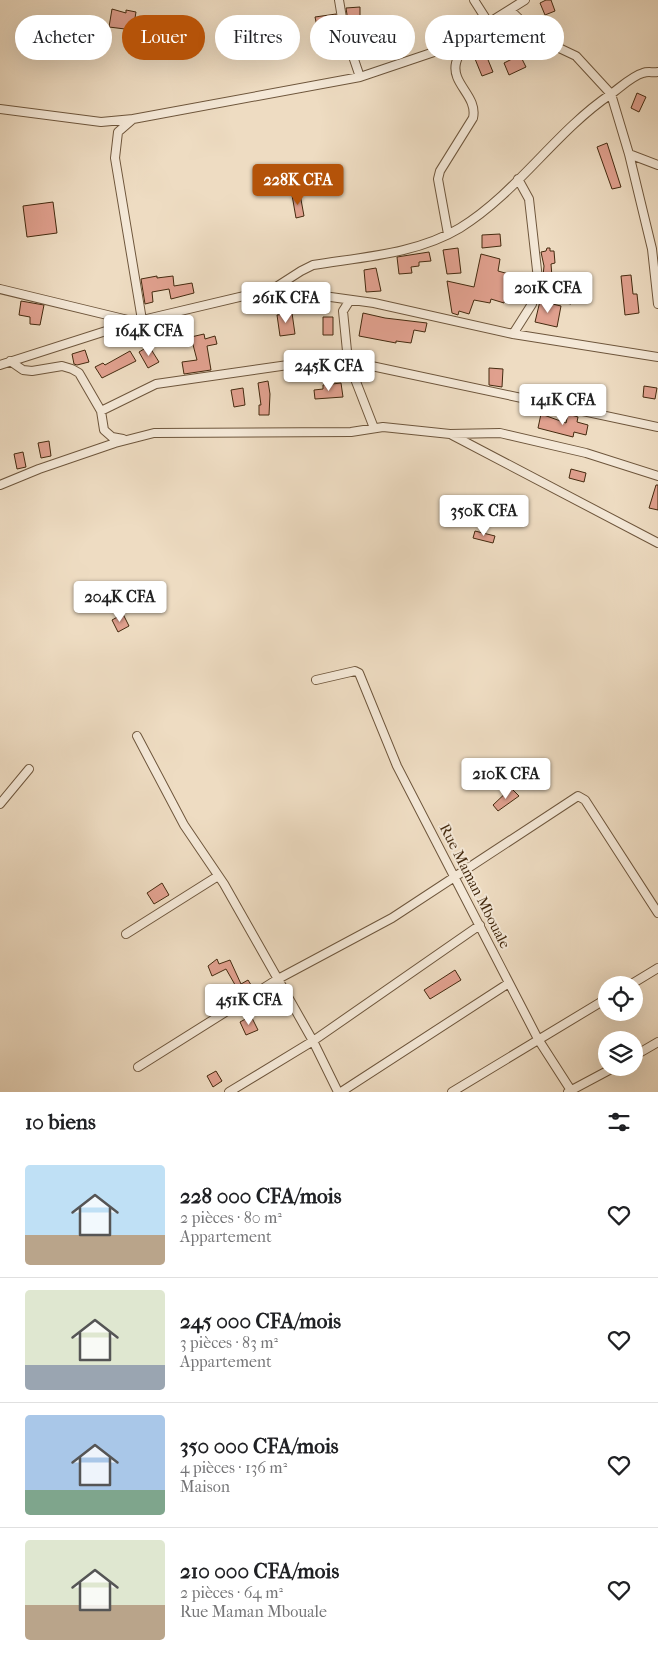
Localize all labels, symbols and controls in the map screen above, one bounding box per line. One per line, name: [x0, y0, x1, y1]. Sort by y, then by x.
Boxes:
chip: Acheter: [15, 15, 112, 60]
chip: Louer: [122, 15, 205, 60]
chip: Filtres: [215, 15, 300, 60]
chip: Nouveau: [310, 15, 415, 60]
chip: Appartement: [425, 15, 564, 60]
pin: 228K CFA: [246, 164, 350, 206]
text: 228K CFA: [263, 170, 333, 189]
pin: 201K CFA: [496, 272, 600, 314]
text: 201K CFA: [514, 278, 582, 297]
pin: 261K CFA: [234, 282, 338, 324]
text: 261K CFA: [252, 288, 320, 307]
pin: 164K CFA: [97, 314, 201, 357]
text: 164K CFA: [115, 321, 183, 340]
pin: 245K CFA: [277, 350, 381, 392]
text: 245K CFA: [295, 356, 363, 375]
pin: 141K CFA: [511, 384, 615, 426]
text: 141K CFA: [530, 390, 596, 409]
pin: 350K CFA: [432, 494, 536, 537]
text: 350K CFA: [451, 501, 517, 520]
pin: 204K CFA: [68, 580, 172, 623]
text: 204K CFA: [85, 587, 155, 606]
pin: 210K CFA: [454, 758, 558, 800]
text: 210K CFA: [472, 764, 540, 783]
street label: Rue Maman Mbouale: [436, 821, 515, 952]
map controls: [598, 976, 643, 1076]
button: locate: [598, 976, 643, 1021]
pin: 451K CFA: [197, 984, 301, 1026]
text: 451K CFA: [216, 990, 282, 1009]
button: layers: [598, 1031, 643, 1076]
icon: filters: [605, 1108, 633, 1136]
text: 10 biens: [25, 1110, 96, 1134]
text: 228 000 CFA/mois: [180, 1184, 342, 1208]
icon: home: [65, 1185, 125, 1245]
icon: heart: [605, 1201, 633, 1229]
text: 2 pièces · 80 m²: [180, 1208, 282, 1227]
text: Appartement: [180, 1227, 272, 1246]
text: 245 000 CFA/mois: [180, 1309, 341, 1333]
icon: home: [65, 1310, 125, 1370]
icon: heart: [605, 1326, 633, 1354]
text: 3 pièces · 83 m²: [180, 1333, 278, 1352]
text: Appartement: [180, 1352, 272, 1371]
text: 350 000 CFA/mois: [180, 1434, 339, 1458]
icon: home: [65, 1435, 125, 1495]
icon: heart: [605, 1451, 633, 1479]
text: 4 pièces · 136 m²: [180, 1458, 287, 1477]
text: Maison: [180, 1477, 230, 1496]
text: 210 000 CFA/mois: [180, 1559, 339, 1583]
icon: home: [65, 1560, 125, 1620]
icon: heart: [605, 1576, 633, 1604]
text: 2 pièces · 64 m²: [180, 1583, 283, 1602]
text: Rue Maman Mbouale: [180, 1602, 327, 1621]

